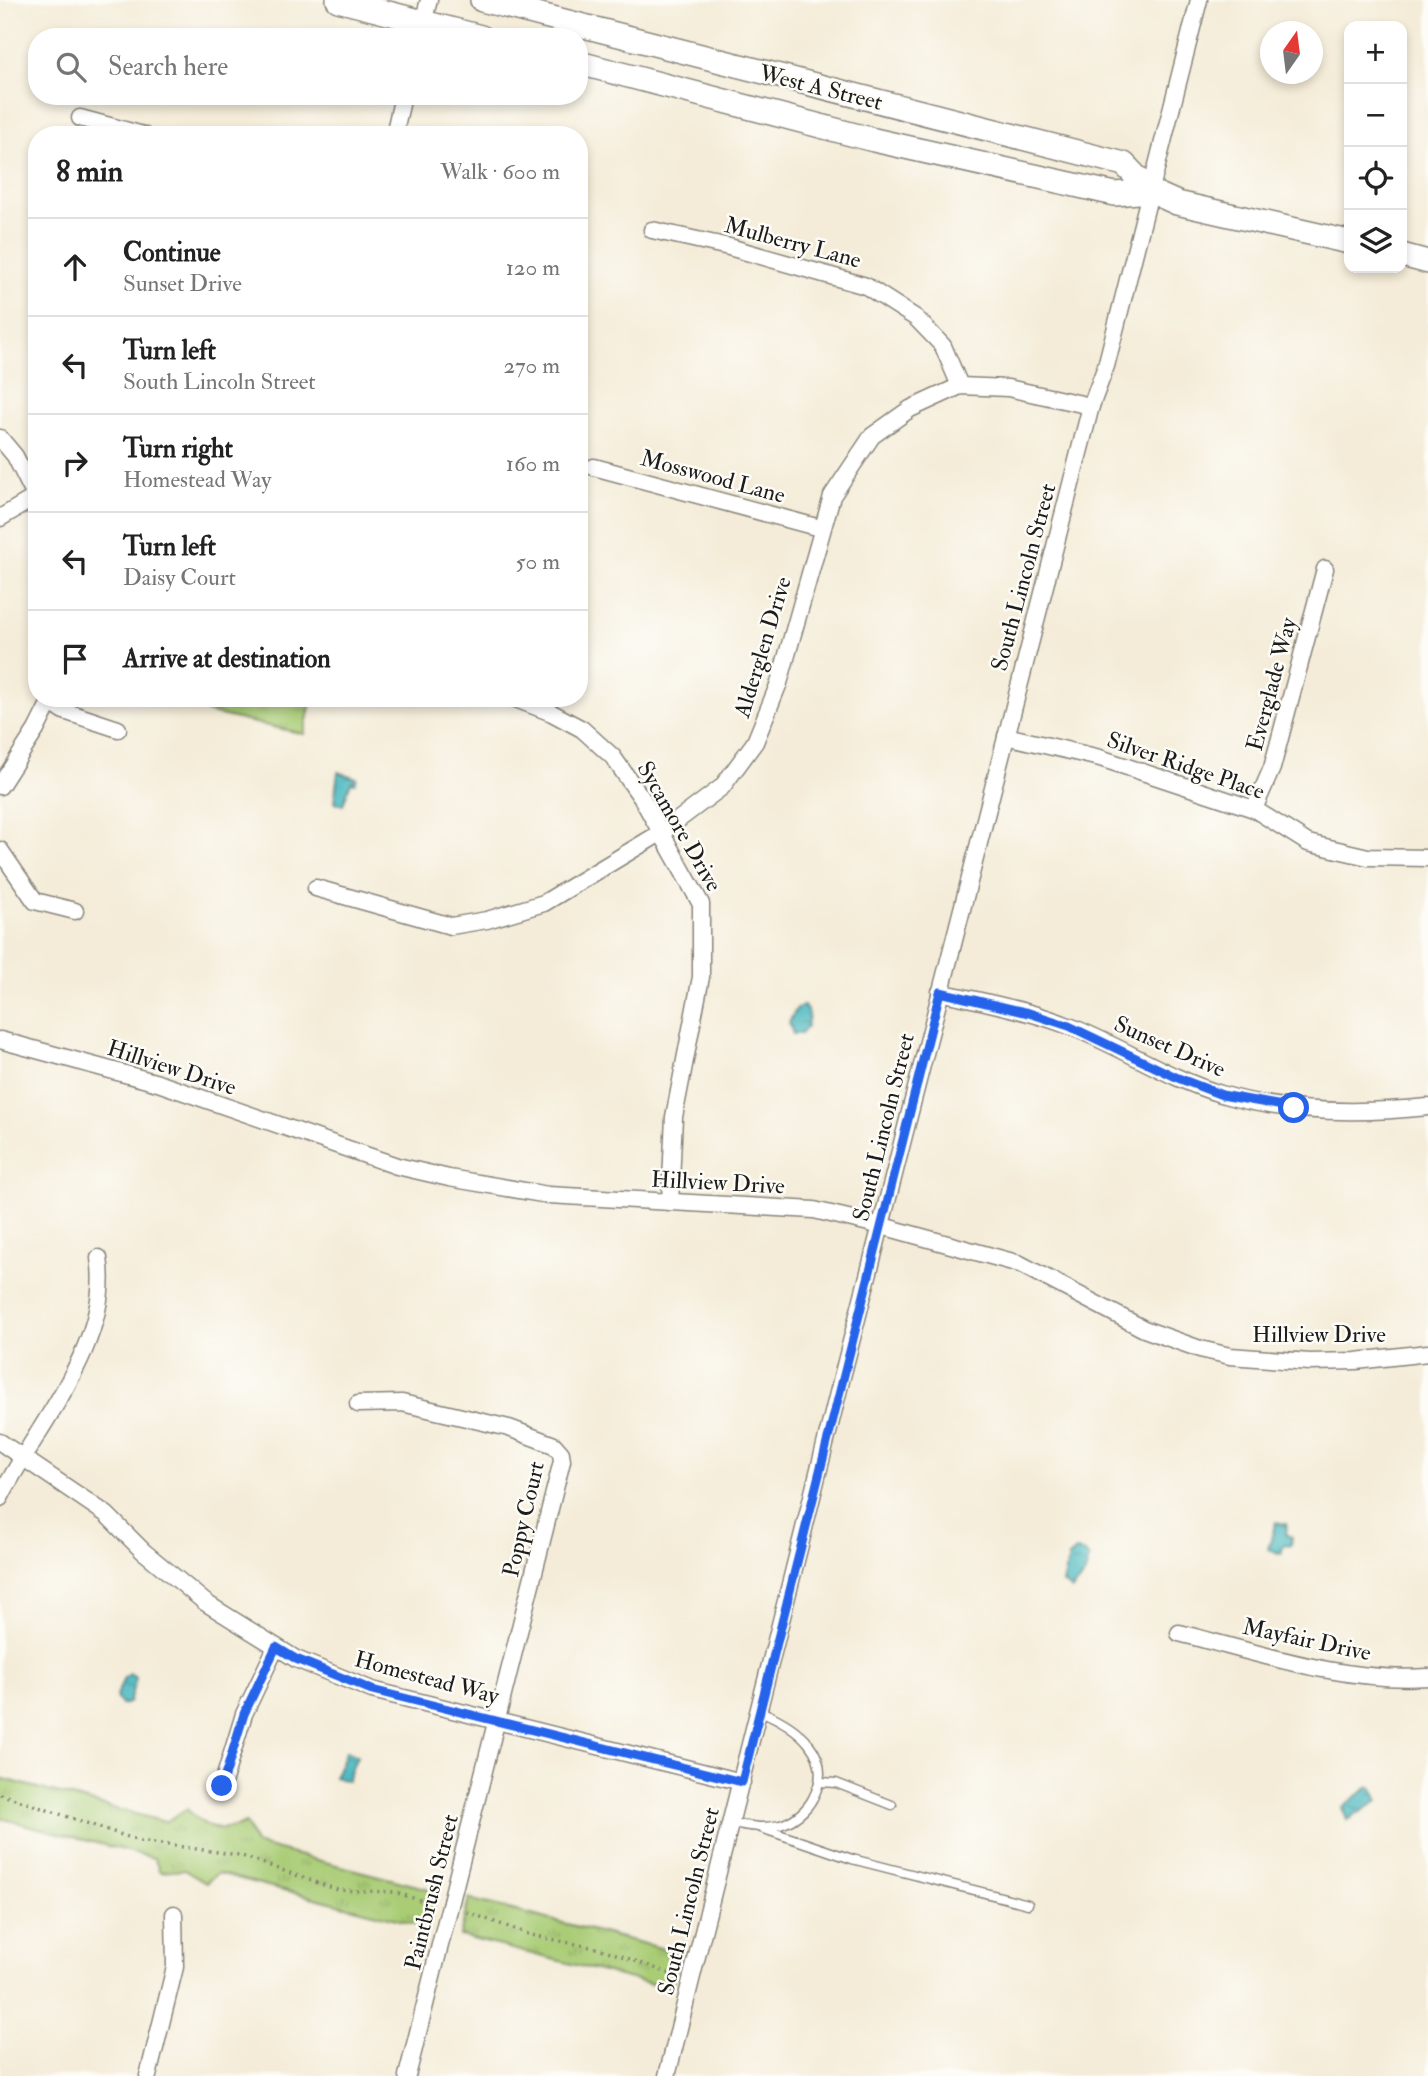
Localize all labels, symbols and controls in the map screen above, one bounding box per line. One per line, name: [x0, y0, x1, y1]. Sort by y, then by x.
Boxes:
north arrow: [1260, 21, 1323, 84]
map controls: [1344, 21, 1407, 273]
button: +: [1344, 21, 1407, 84]
search box: [28, 28, 588, 105]
icon: search: [52, 48, 90, 86]
text: Search here: [108, 51, 228, 83]
street label: West A Street: [755, 58, 886, 117]
button: −: [1344, 84, 1407, 147]
button: locate: [1344, 147, 1407, 210]
text: 8 min: [56, 153, 123, 190]
text: Walk · 600 m: [440, 157, 560, 186]
street label: Mulberry Lane: [721, 210, 865, 275]
button: layers: [1344, 210, 1407, 273]
text: Continue: [123, 237, 221, 269]
icon: ahead: [56, 248, 94, 286]
text: 120 m: [506, 253, 560, 282]
text: Sunset Drive: [123, 269, 242, 298]
text: Turn left: [123, 335, 216, 367]
icon: left: [56, 346, 94, 384]
text: 270 m: [503, 351, 560, 380]
text: South Lincoln Street: [123, 367, 316, 396]
text: Turn right: [123, 433, 233, 465]
street label: Mosswood Lane: [637, 443, 789, 510]
icon: right: [56, 444, 94, 482]
text: 160 m: [506, 449, 560, 478]
text: Homestead Way: [123, 465, 271, 494]
street label: South Lincoln Street: [985, 480, 1062, 674]
text: Turn left: [123, 531, 216, 563]
icon: left: [56, 542, 94, 580]
text: 50 m: [516, 547, 560, 576]
text: Daisy Court: [123, 563, 236, 592]
street label: Alderglen Drive: [727, 573, 798, 722]
street label: Everglade Way: [1240, 613, 1303, 754]
icon: arrive: [56, 640, 94, 678]
text: Arrive at destination: [123, 643, 331, 675]
street label: Silver Ridge Place: [1103, 725, 1269, 806]
street label: Sycamore Drive: [631, 756, 729, 897]
street label: Sunset Drive: [1110, 1009, 1230, 1084]
street label: South Lincoln Street: [846, 1030, 921, 1224]
street label: Hillview Drive: [104, 1033, 240, 1102]
route start: [1278, 1092, 1309, 1123]
street label: Hillview Drive: [650, 1165, 786, 1201]
street label: Hillview Drive: [1252, 1320, 1386, 1349]
street label: Poppy Court: [496, 1458, 552, 1580]
street label: Mayfair Drive: [1240, 1612, 1374, 1667]
street label: Homestead Way: [351, 1644, 503, 1711]
route end: [206, 1770, 237, 1801]
street label: South Lincoln Street: [651, 1804, 726, 1998]
street label: Paintbrush Street: [398, 1811, 465, 1973]

